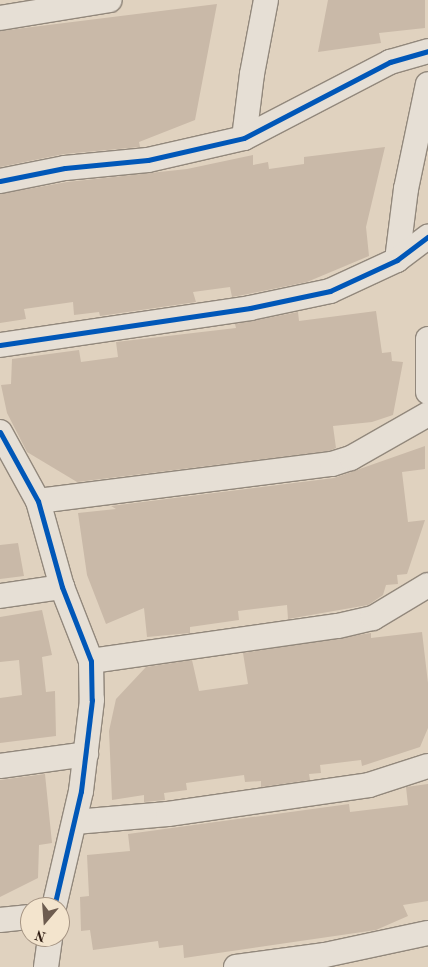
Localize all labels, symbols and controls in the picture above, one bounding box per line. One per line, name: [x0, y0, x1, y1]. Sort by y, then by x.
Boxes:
north arrow: [20, 897, 70, 947]
text: N: [33, 927, 48, 944]

